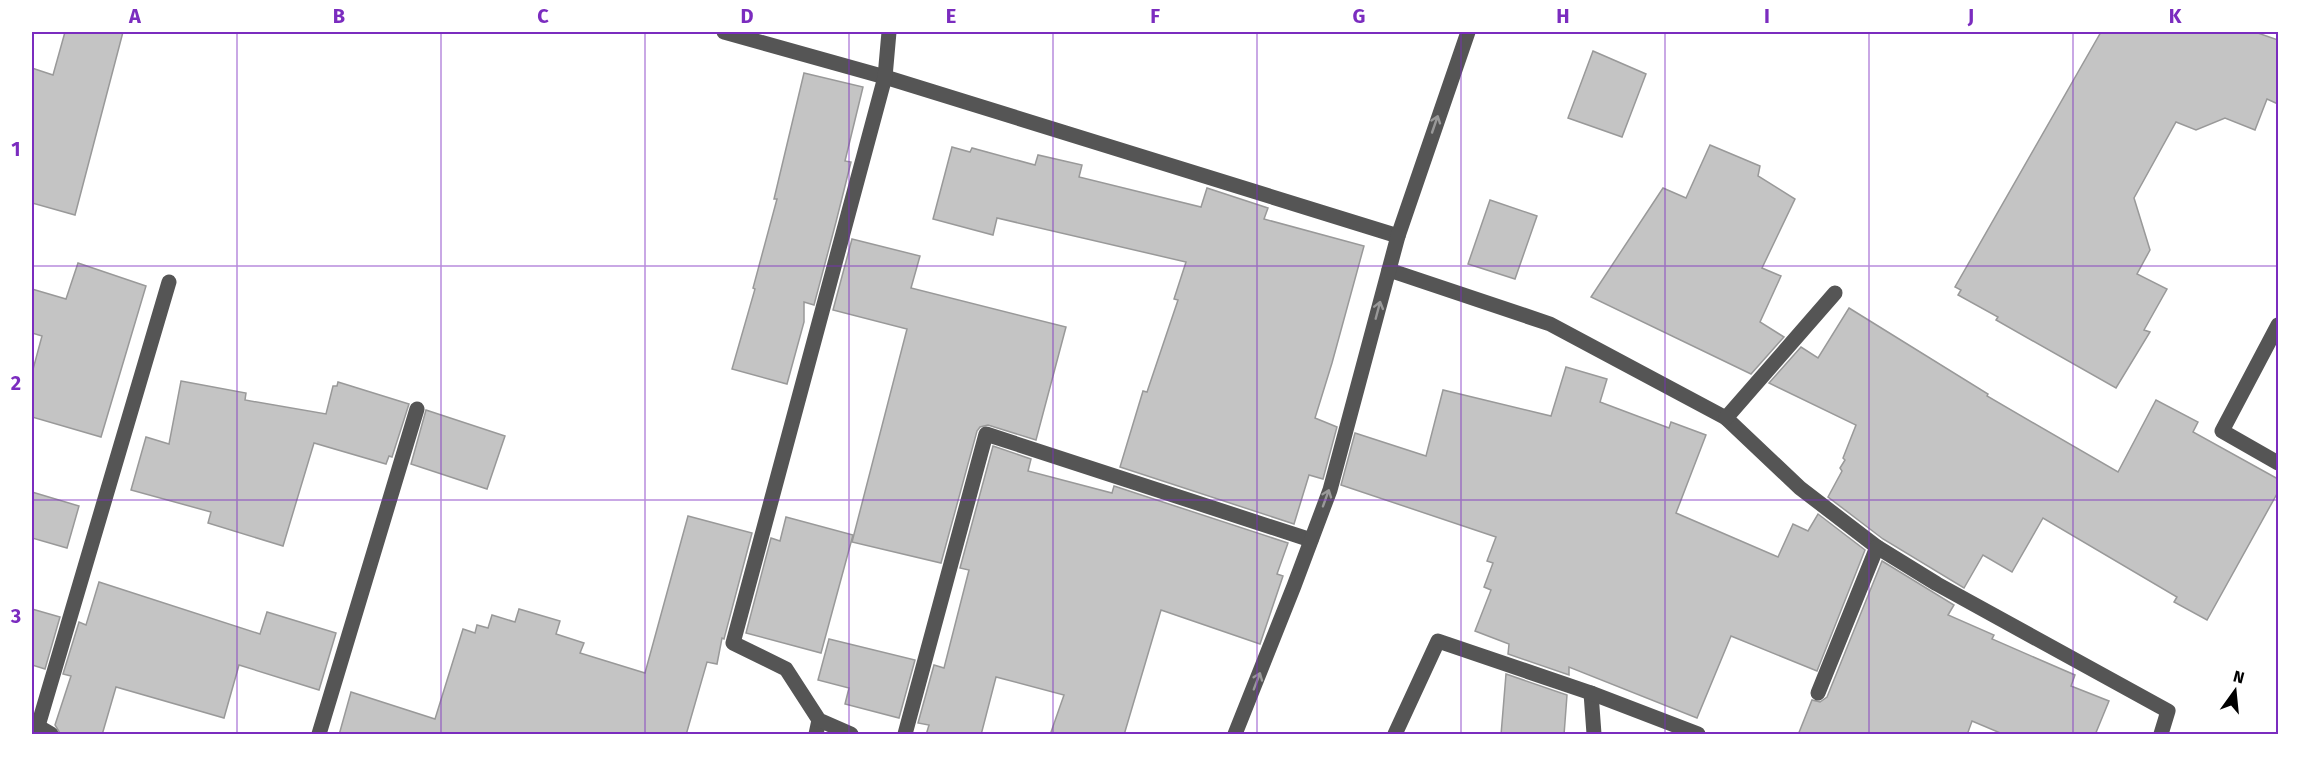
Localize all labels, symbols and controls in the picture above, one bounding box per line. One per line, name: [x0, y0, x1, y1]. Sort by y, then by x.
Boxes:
text: A: [128, 4, 142, 28]
text: B: [333, 4, 345, 28]
text: C: [537, 4, 549, 28]
text: D: [740, 4, 754, 28]
text: E: [946, 4, 956, 28]
text: F: [1150, 4, 1160, 28]
text: G: [1353, 4, 1365, 28]
text: H: [1556, 4, 1570, 28]
text: I: [1764, 4, 1770, 28]
text: J: [1967, 4, 1974, 28]
text: K: [2169, 4, 2182, 28]
one-way arrow: [1431, 115, 1442, 134]
text: 1: [11, 137, 21, 161]
one-way arrow: [1373, 301, 1384, 320]
text: 2: [11, 371, 21, 395]
one-way arrow: [1322, 489, 1333, 508]
text: 3: [10, 604, 21, 628]
north arrow: [2205, 661, 2265, 721]
text: N: [2231, 666, 2246, 688]
one-way arrow: [1253, 672, 1264, 690]

